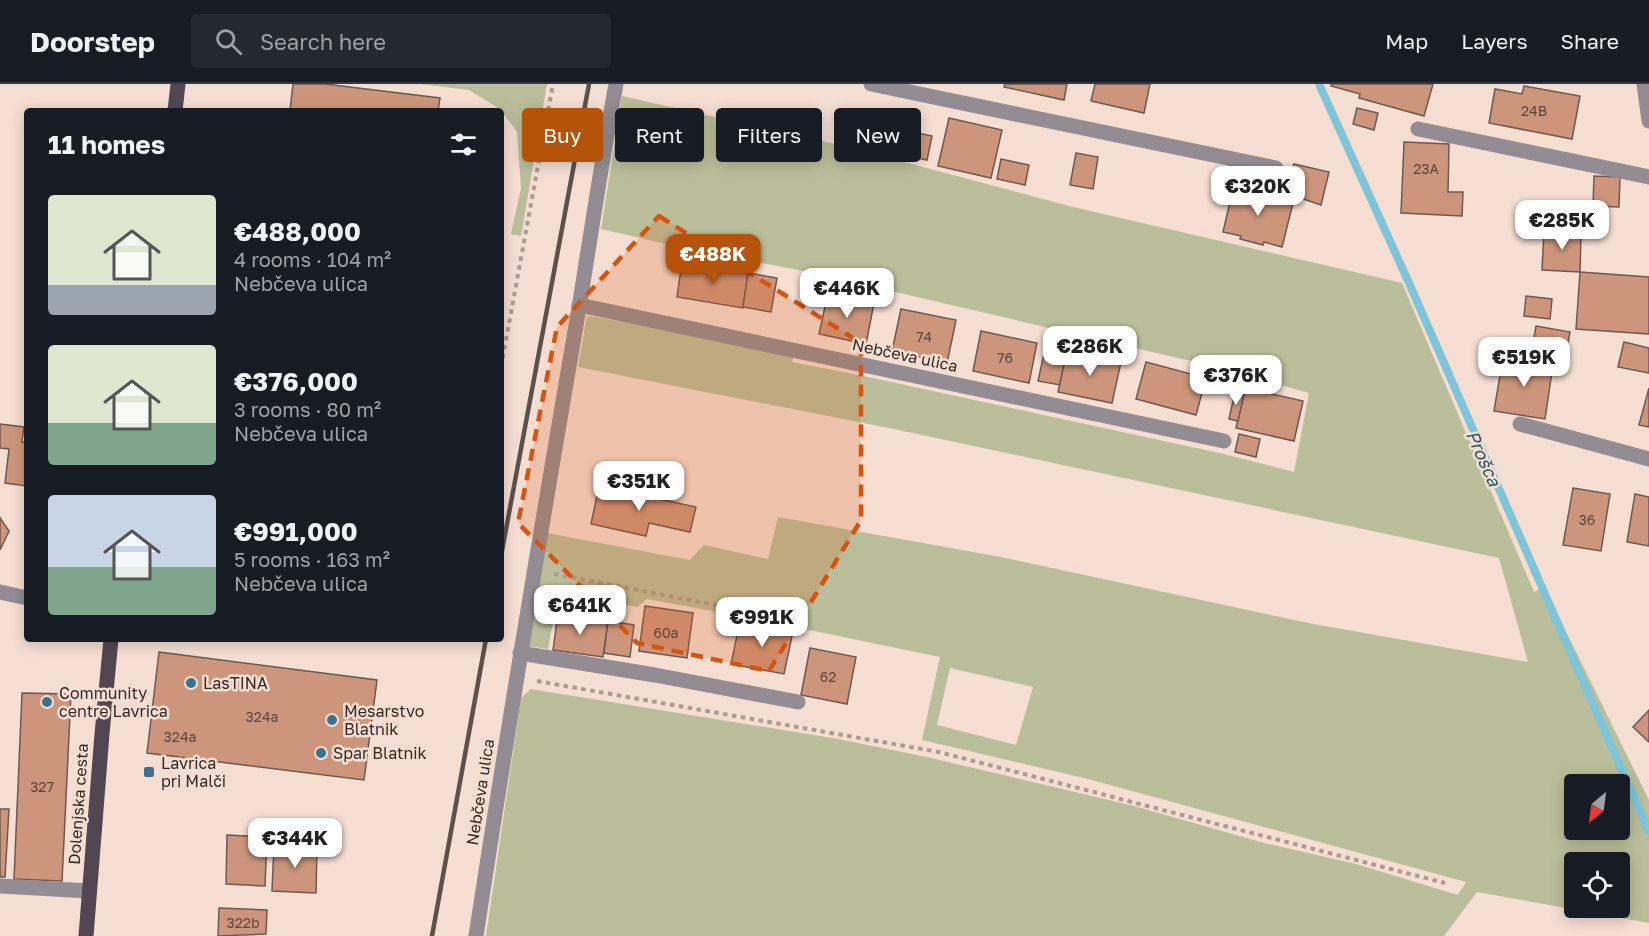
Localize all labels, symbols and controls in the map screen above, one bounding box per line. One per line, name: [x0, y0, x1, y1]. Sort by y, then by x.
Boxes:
search box: [191, 14, 611, 68]
text: Doorstep: [30, 25, 155, 58]
icon: search: [212, 25, 245, 58]
text: Search here: [260, 28, 386, 55]
text: Map: [1385, 28, 1428, 54]
text: Layers: [1461, 28, 1528, 54]
text: Share: [1561, 28, 1619, 54]
house number: 24B: [1521, 102, 1547, 119]
chip: Buy: [522, 108, 603, 162]
chip: Rent: [615, 108, 704, 162]
chip: Filters: [716, 108, 822, 162]
chip: New: [834, 108, 921, 162]
icon: filters: [447, 128, 480, 161]
text: 11 homes: [48, 129, 165, 160]
house number: 23A: [1413, 160, 1439, 177]
pin: €320K: [1216, 166, 1300, 217]
text: €320K: [1225, 173, 1291, 197]
pin: €285K: [1520, 200, 1604, 251]
text: €285K: [1529, 207, 1595, 231]
text: €488,000: [234, 216, 361, 247]
icon: home: [96, 219, 168, 291]
pin: €488K: [671, 234, 755, 285]
text: €488K: [680, 241, 746, 265]
text: 4 rooms · 104 m²: [234, 247, 391, 271]
pin: €446K: [805, 268, 889, 319]
text: Nebčeva ulica: [234, 271, 368, 295]
text: €446K: [814, 275, 880, 299]
pin: €286K: [1048, 326, 1132, 377]
house number: 74: [916, 328, 932, 345]
text: €286K: [1057, 333, 1123, 357]
street label: Nebčeva ulica: [850, 334, 960, 376]
pin: €519K: [1482, 337, 1566, 388]
text: €519K: [1492, 344, 1556, 368]
house number: 76: [997, 349, 1013, 366]
pin: €376K: [1194, 355, 1278, 406]
text: €376K: [1204, 362, 1268, 386]
text: €376,000: [234, 366, 358, 397]
icon: home: [96, 369, 168, 441]
text: 3 rooms · 80 m²: [234, 397, 381, 421]
text: Nebčeva ulica: [234, 421, 368, 445]
water label: Prošca: [1462, 427, 1506, 490]
pin: €351K: [597, 461, 681, 512]
text: €351K: [607, 468, 671, 492]
house number: 36: [1579, 511, 1595, 528]
text: €991,000: [234, 516, 358, 547]
icon: home: [96, 519, 168, 591]
text: 5 rooms · 163 m²: [234, 547, 390, 571]
text: Nebčeva ulica: [234, 571, 368, 595]
pin: €641K: [538, 585, 622, 636]
text: €641K: [548, 592, 612, 616]
pin: €991K: [720, 597, 804, 648]
text: €991K: [730, 604, 794, 628]
house number: 60a: [653, 624, 679, 641]
house number: 62: [820, 668, 836, 685]
place label: LasTINA: [203, 673, 268, 693]
marker: LasTINA: [184, 676, 198, 690]
place label: Community centre Lavrica: [59, 683, 168, 721]
marker: Community centre Lavrica: [40, 695, 54, 709]
place label: Mesarstvo Blatnik: [344, 701, 424, 739]
house number: 324a: [246, 708, 278, 725]
marker: Mesarstvo Blatnik: [325, 713, 339, 727]
house number: 324a: [164, 728, 196, 745]
street label: Nebčeva ulica: [462, 737, 498, 847]
street label: Dolenjska cesta: [64, 743, 92, 865]
place label: Spar Blatnik: [333, 743, 427, 763]
marker: Spar Blatnik: [314, 746, 328, 760]
place label: Lavrica pri Malči: [161, 753, 226, 791]
marker: Lavrica pri Malči: [142, 765, 156, 779]
north arrow: [1564, 774, 1630, 840]
map controls: [1564, 774, 1630, 918]
house number: 327: [30, 778, 54, 795]
pin: €344K: [253, 818, 337, 869]
text: €344K: [262, 825, 328, 849]
button: locate: [1564, 852, 1630, 918]
house number: 322b: [226, 914, 260, 931]

